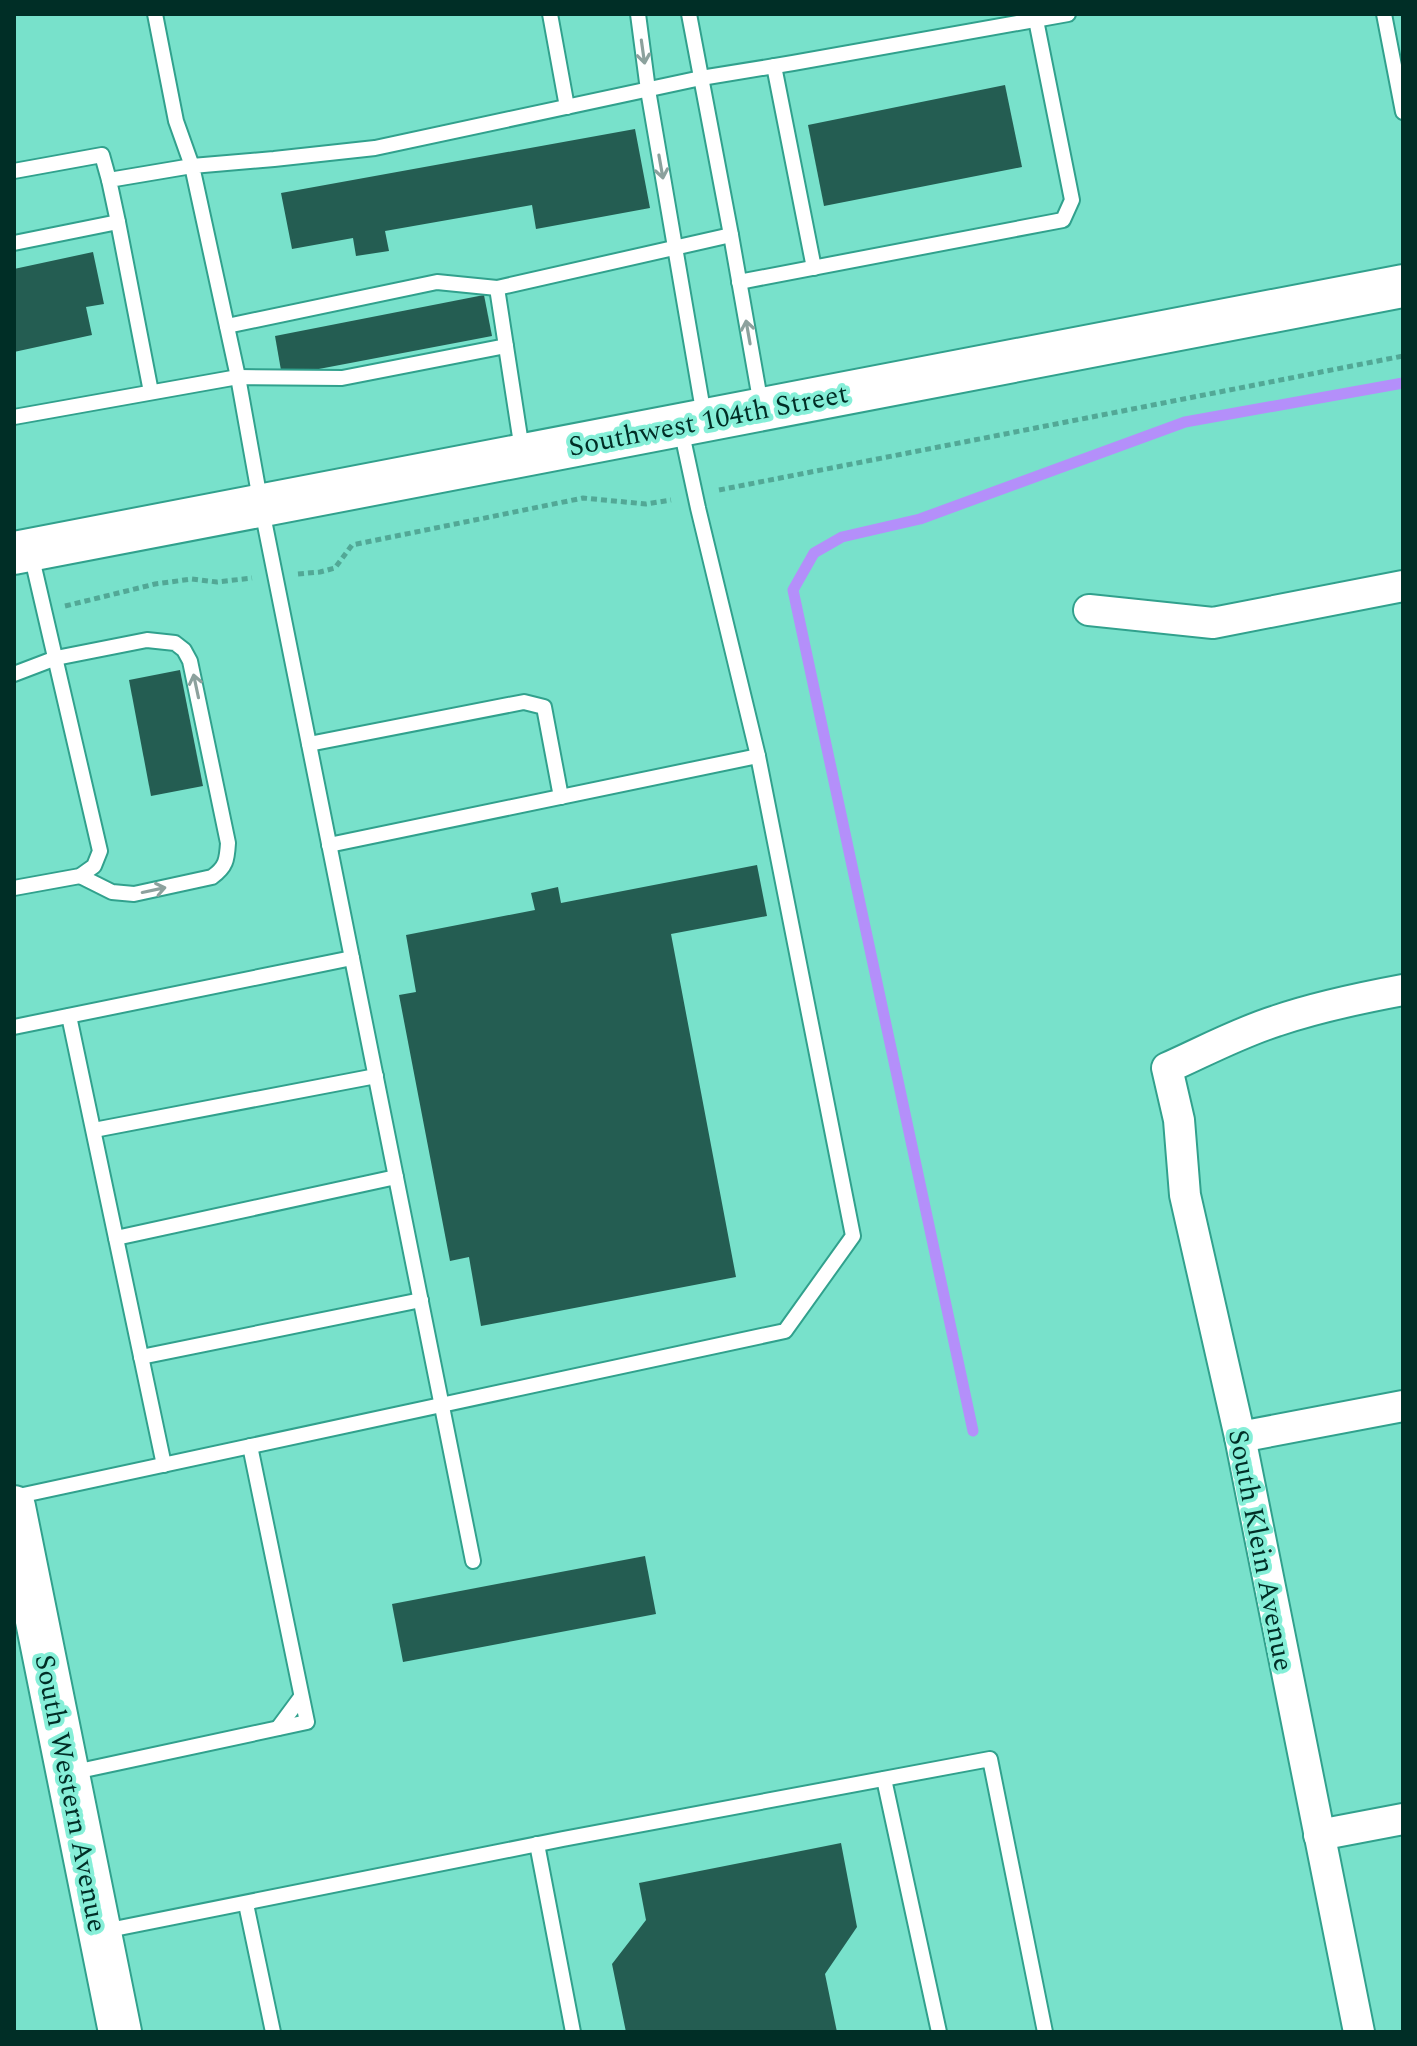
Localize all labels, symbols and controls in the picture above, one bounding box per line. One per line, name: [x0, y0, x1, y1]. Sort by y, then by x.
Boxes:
one-way arrow: [636, 39, 651, 64]
one-way arrow: [655, 153, 670, 179]
one-way arrow: [740, 320, 755, 345]
street label: Southwest 104th Street: [565, 372, 852, 469]
one-way arrow: [187, 674, 202, 699]
one-way arrow: [141, 882, 166, 897]
street label: South Klein Avenue: [1216, 1426, 1305, 1675]
street label: South Western Avenue: [23, 1651, 119, 1936]

